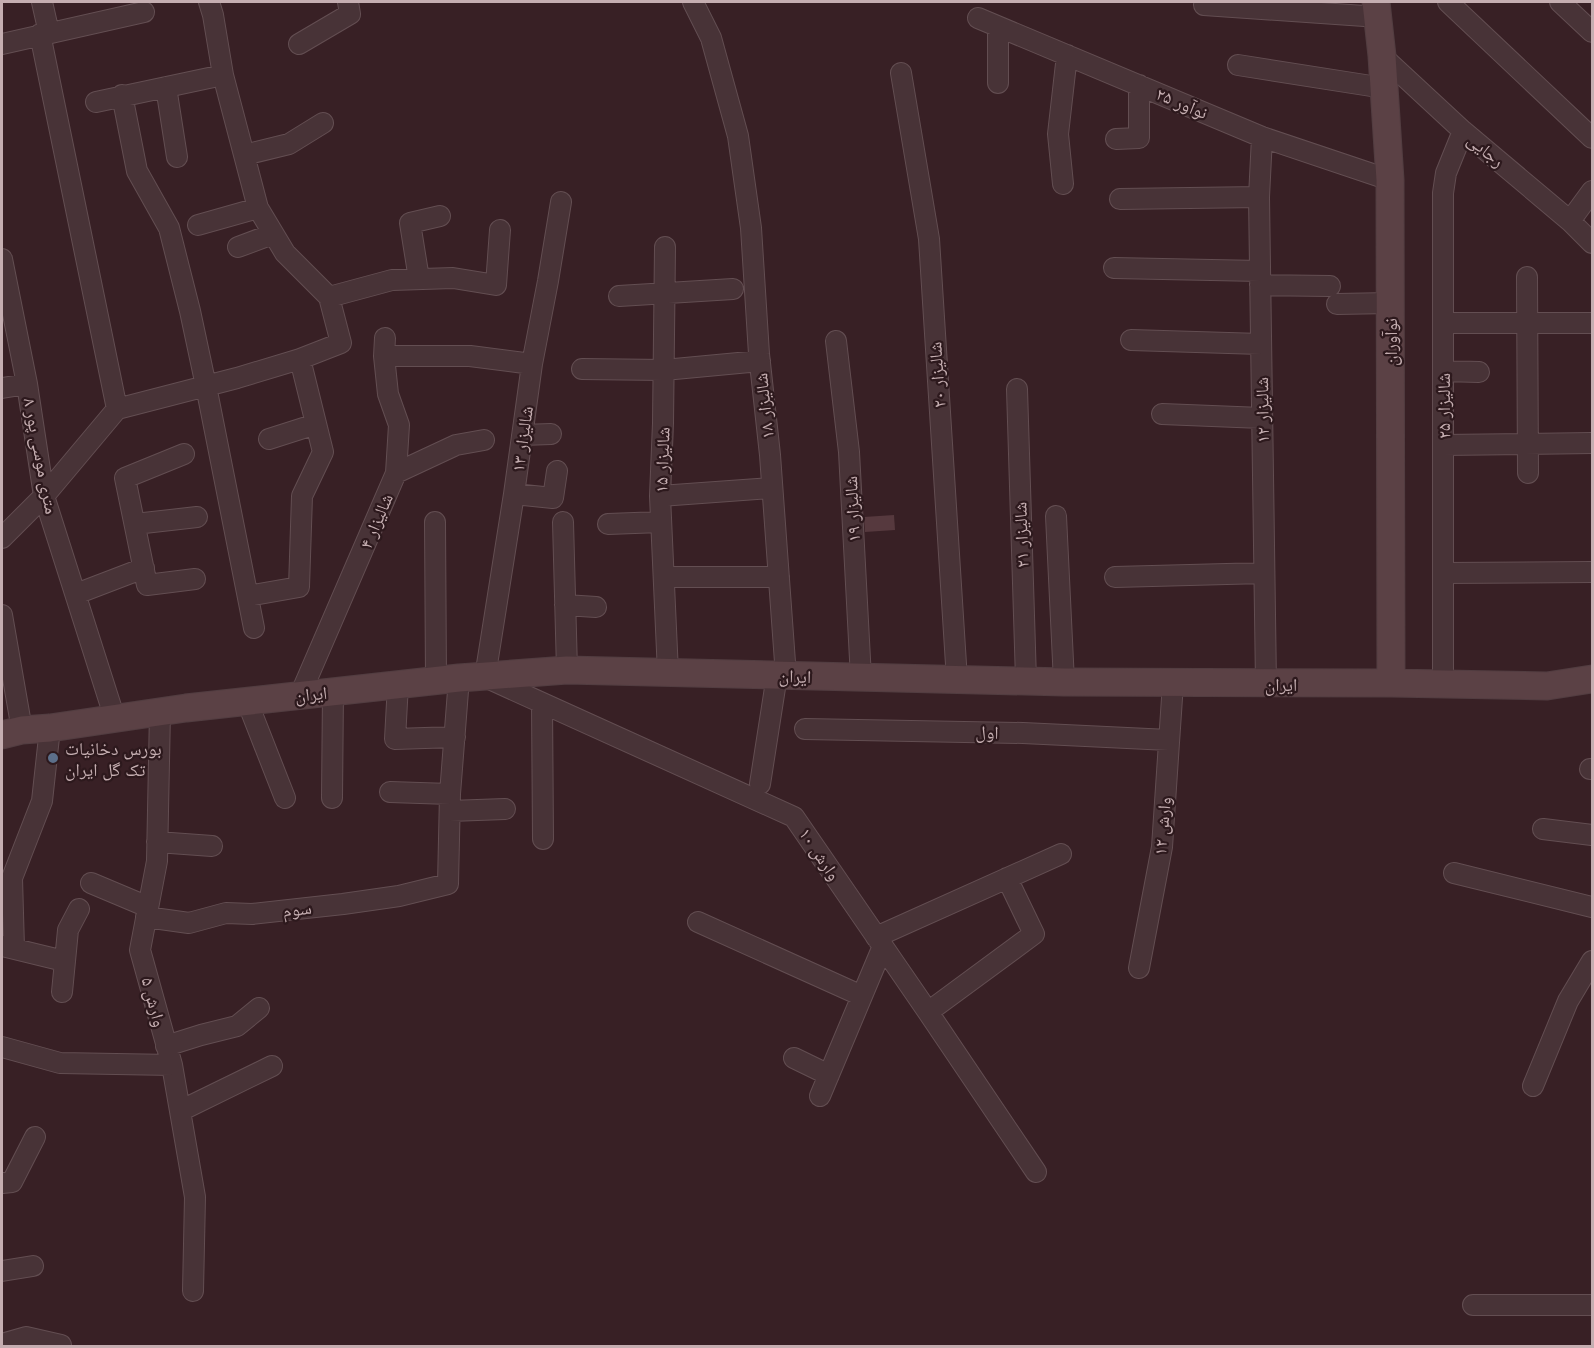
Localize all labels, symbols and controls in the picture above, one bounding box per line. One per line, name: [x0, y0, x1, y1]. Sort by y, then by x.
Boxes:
street label: نوآور ۲۵: [1153, 82, 1211, 124]
street label: رجایی: [1463, 128, 1509, 172]
street label: نوآوران: [1379, 318, 1402, 366]
street label: شالیزار ۲۰: [923, 341, 951, 409]
street label: شالیزار ۱۸: [749, 372, 779, 440]
street label: شالیزار ۲۵: [1432, 373, 1455, 439]
street label: شالیزار ۱۲: [1250, 377, 1274, 443]
street label: ۸ متری موسی پور: [18, 396, 64, 516]
street label: شالیزار ۱۳: [506, 405, 538, 473]
street label: شالیزار ۱۵: [649, 427, 675, 493]
street label: شالیزار ۱۹: [839, 475, 865, 543]
street label: شالیزار ۴: [354, 490, 398, 552]
street label: شالیزار ۲۱: [1008, 502, 1034, 568]
street label: ایران: [778, 664, 812, 688]
street label: ایران: [1265, 673, 1297, 696]
street label: ایران: [294, 681, 328, 707]
street label: اول: [975, 720, 999, 744]
place label: بورس دخانیات تک گل ایران: [65, 737, 162, 781]
marker: بورس دخانیات تک گل ایران: [46, 751, 60, 765]
street label: وارش ۱۲: [1148, 796, 1176, 856]
street label: وارش ۱۰: [794, 823, 846, 885]
street label: سوم: [281, 896, 313, 923]
street label: وارش ۵: [136, 974, 172, 1030]

